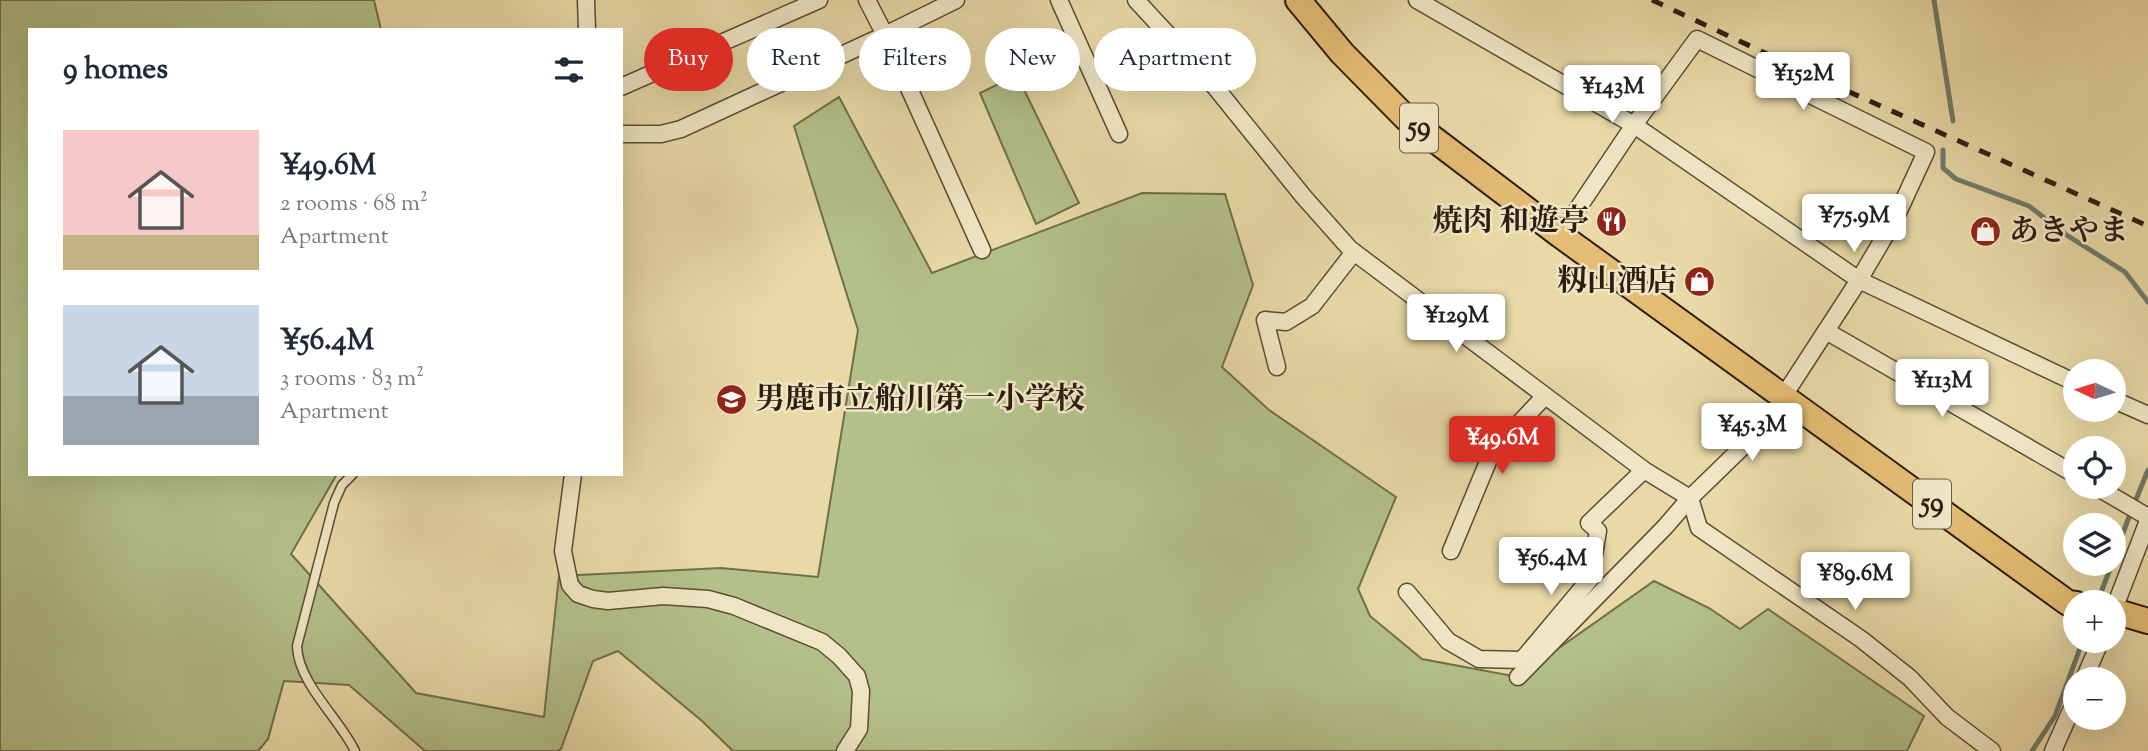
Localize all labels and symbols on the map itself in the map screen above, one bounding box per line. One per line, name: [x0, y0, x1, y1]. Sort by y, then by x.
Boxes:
pin: ¥152M: [1754, 52, 1852, 112]
pin: ¥143M: [1563, 66, 1661, 125]
road number: 59: [1400, 104, 1438, 152]
pin: ¥75.9M: [1797, 194, 1911, 254]
place label: 焼肉 和遊亭: [1433, 201, 1589, 244]
restaurant icon: 焼肉 和遊亭: [1595, 205, 1629, 239]
place label: あきやま: [2009, 211, 2129, 254]
shop icon: あきやま: [1969, 215, 2003, 249]
place label: 籾山酒店: [1557, 261, 1677, 304]
shop icon: 籾山酒店: [1683, 265, 1717, 299]
pin: ¥129M: [1407, 294, 1505, 354]
north arrow: [2063, 359, 2126, 422]
pin: ¥113M: [1893, 360, 1991, 419]
place label: 男鹿市立船川第一小学校: [755, 379, 1085, 422]
school or university icon: 男鹿市立船川第一小学校: [715, 383, 749, 417]
pin: ¥45.3M: [1695, 404, 1809, 463]
pin: ¥49.6M: [1445, 416, 1559, 476]
road number: 59: [1913, 480, 1951, 528]
pin: ¥56.4M: [1494, 538, 1608, 597]
pin: ¥89.6M: [1798, 552, 1912, 612]

